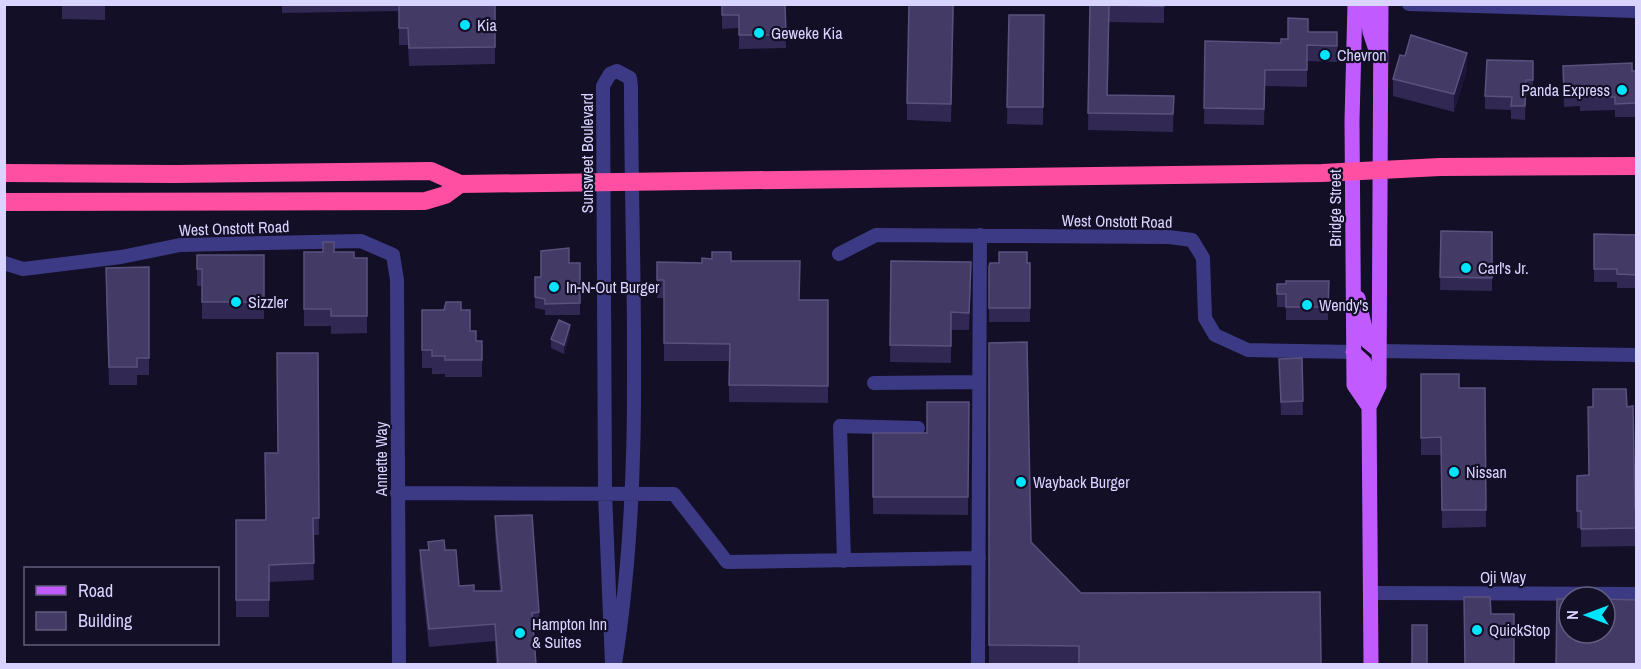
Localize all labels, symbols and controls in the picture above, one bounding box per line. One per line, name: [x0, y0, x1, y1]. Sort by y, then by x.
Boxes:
place label: Kia: [477, 14, 497, 36]
marker: Kia: [458, 18, 472, 32]
place label: Geweke Kia: [771, 22, 843, 44]
marker: Geweke Kia: [752, 26, 766, 40]
place label: Chevron: [1337, 44, 1387, 66]
marker: Chevron: [1318, 48, 1332, 62]
place label: Panda Express: [1521, 79, 1610, 101]
marker: Panda Express: [1615, 83, 1629, 97]
street label: Sunsweet Boulevard: [576, 93, 598, 213]
street label: Bridge Street: [1324, 169, 1346, 247]
street label: West Onstott Road: [1062, 209, 1172, 233]
street label: West Onstott Road: [178, 215, 290, 241]
place label: Carl's Jr.: [1478, 257, 1529, 279]
marker: Carl's Jr.: [1459, 261, 1473, 275]
place label: In-N-Out Burger: [566, 276, 660, 298]
marker: In-N-Out Burger: [547, 280, 561, 294]
place label: Sizzler: [248, 291, 289, 313]
place label: Wendy's: [1319, 294, 1369, 316]
marker: Sizzler: [229, 295, 243, 309]
marker: Wendy's: [1300, 298, 1314, 312]
street label: Annette Way: [370, 421, 392, 497]
place label: Nissan: [1466, 461, 1507, 483]
marker: Nissan: [1447, 465, 1461, 479]
place label: Wayback Burger: [1033, 471, 1130, 493]
marker: Wayback Burger: [1014, 475, 1028, 489]
street label: Oji Way: [1480, 566, 1527, 588]
legend: [24, 567, 219, 645]
text: Road: [78, 578, 113, 603]
north arrow: [1557, 585, 1617, 645]
text: Building: [78, 608, 133, 633]
text: N: [1561, 610, 1583, 620]
place label: Hampton Inn & Suites: [532, 613, 607, 653]
place label: QuickStop: [1489, 619, 1550, 641]
marker: QuickStop: [1470, 623, 1484, 637]
marker: Hampton Inn & Suites: [513, 626, 527, 640]

